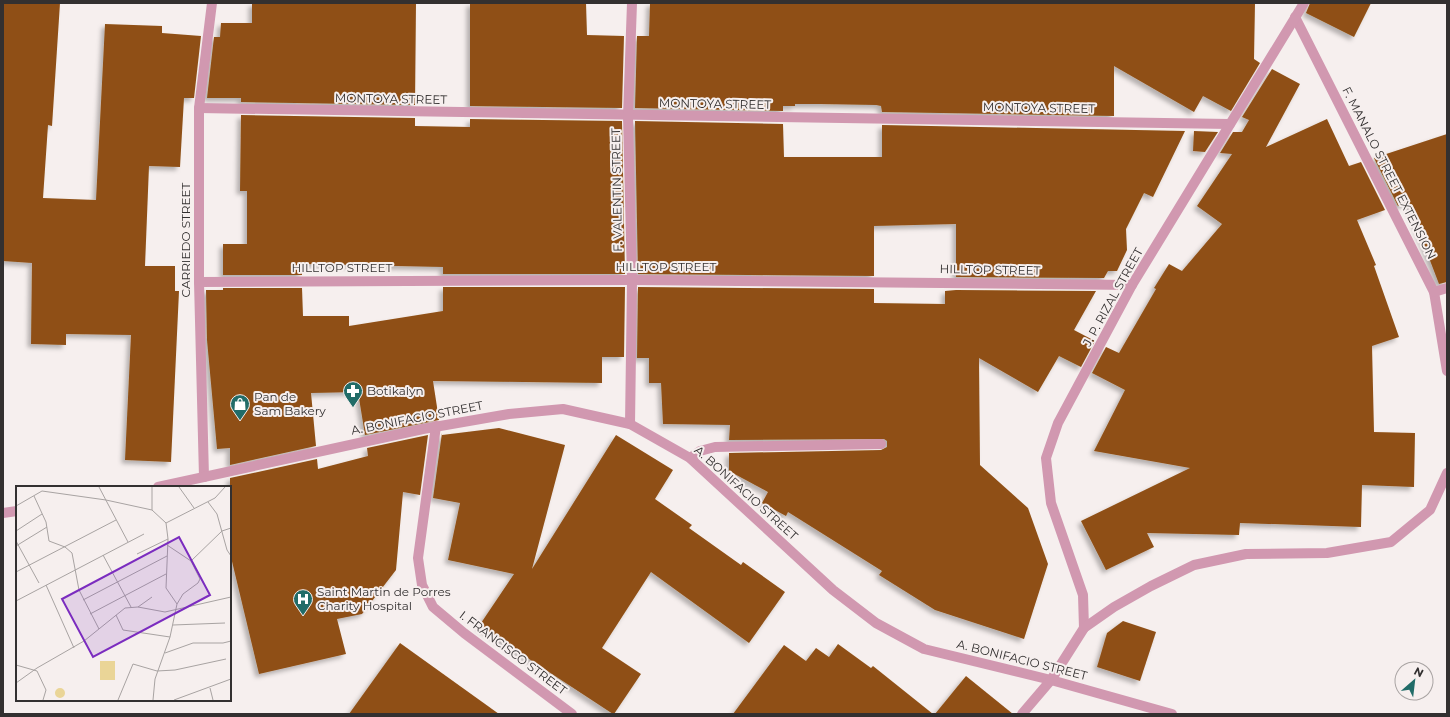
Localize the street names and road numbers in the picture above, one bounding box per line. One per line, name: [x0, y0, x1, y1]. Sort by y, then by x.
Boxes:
street label: F. MANALO STREET EXTENSION: [1339, 84, 1440, 262]
street label: MONTOYA STREET: [335, 90, 447, 107]
street label: MONTOYA STREET: [659, 95, 771, 112]
street label: MONTOYA STREET: [983, 99, 1095, 116]
street label: F. VALENTIN STREET: [608, 128, 625, 252]
street label: CARRIEDO STREET: [178, 182, 193, 297]
street label: J. P. RIZAL STREET: [1079, 245, 1146, 349]
street label: HILLTOP STREET: [616, 259, 717, 274]
street label: HILLTOP STREET: [292, 260, 393, 275]
street label: HILLTOP STREET: [939, 261, 1041, 278]
street label: A. BONIFACIO STREET: [350, 397, 484, 438]
street label: A. BONIFACIO STREET: [692, 442, 801, 543]
street label: I. FRANCISCO STREET: [457, 607, 570, 698]
street label: A. BONIFACIO STREET: [955, 636, 1089, 683]

